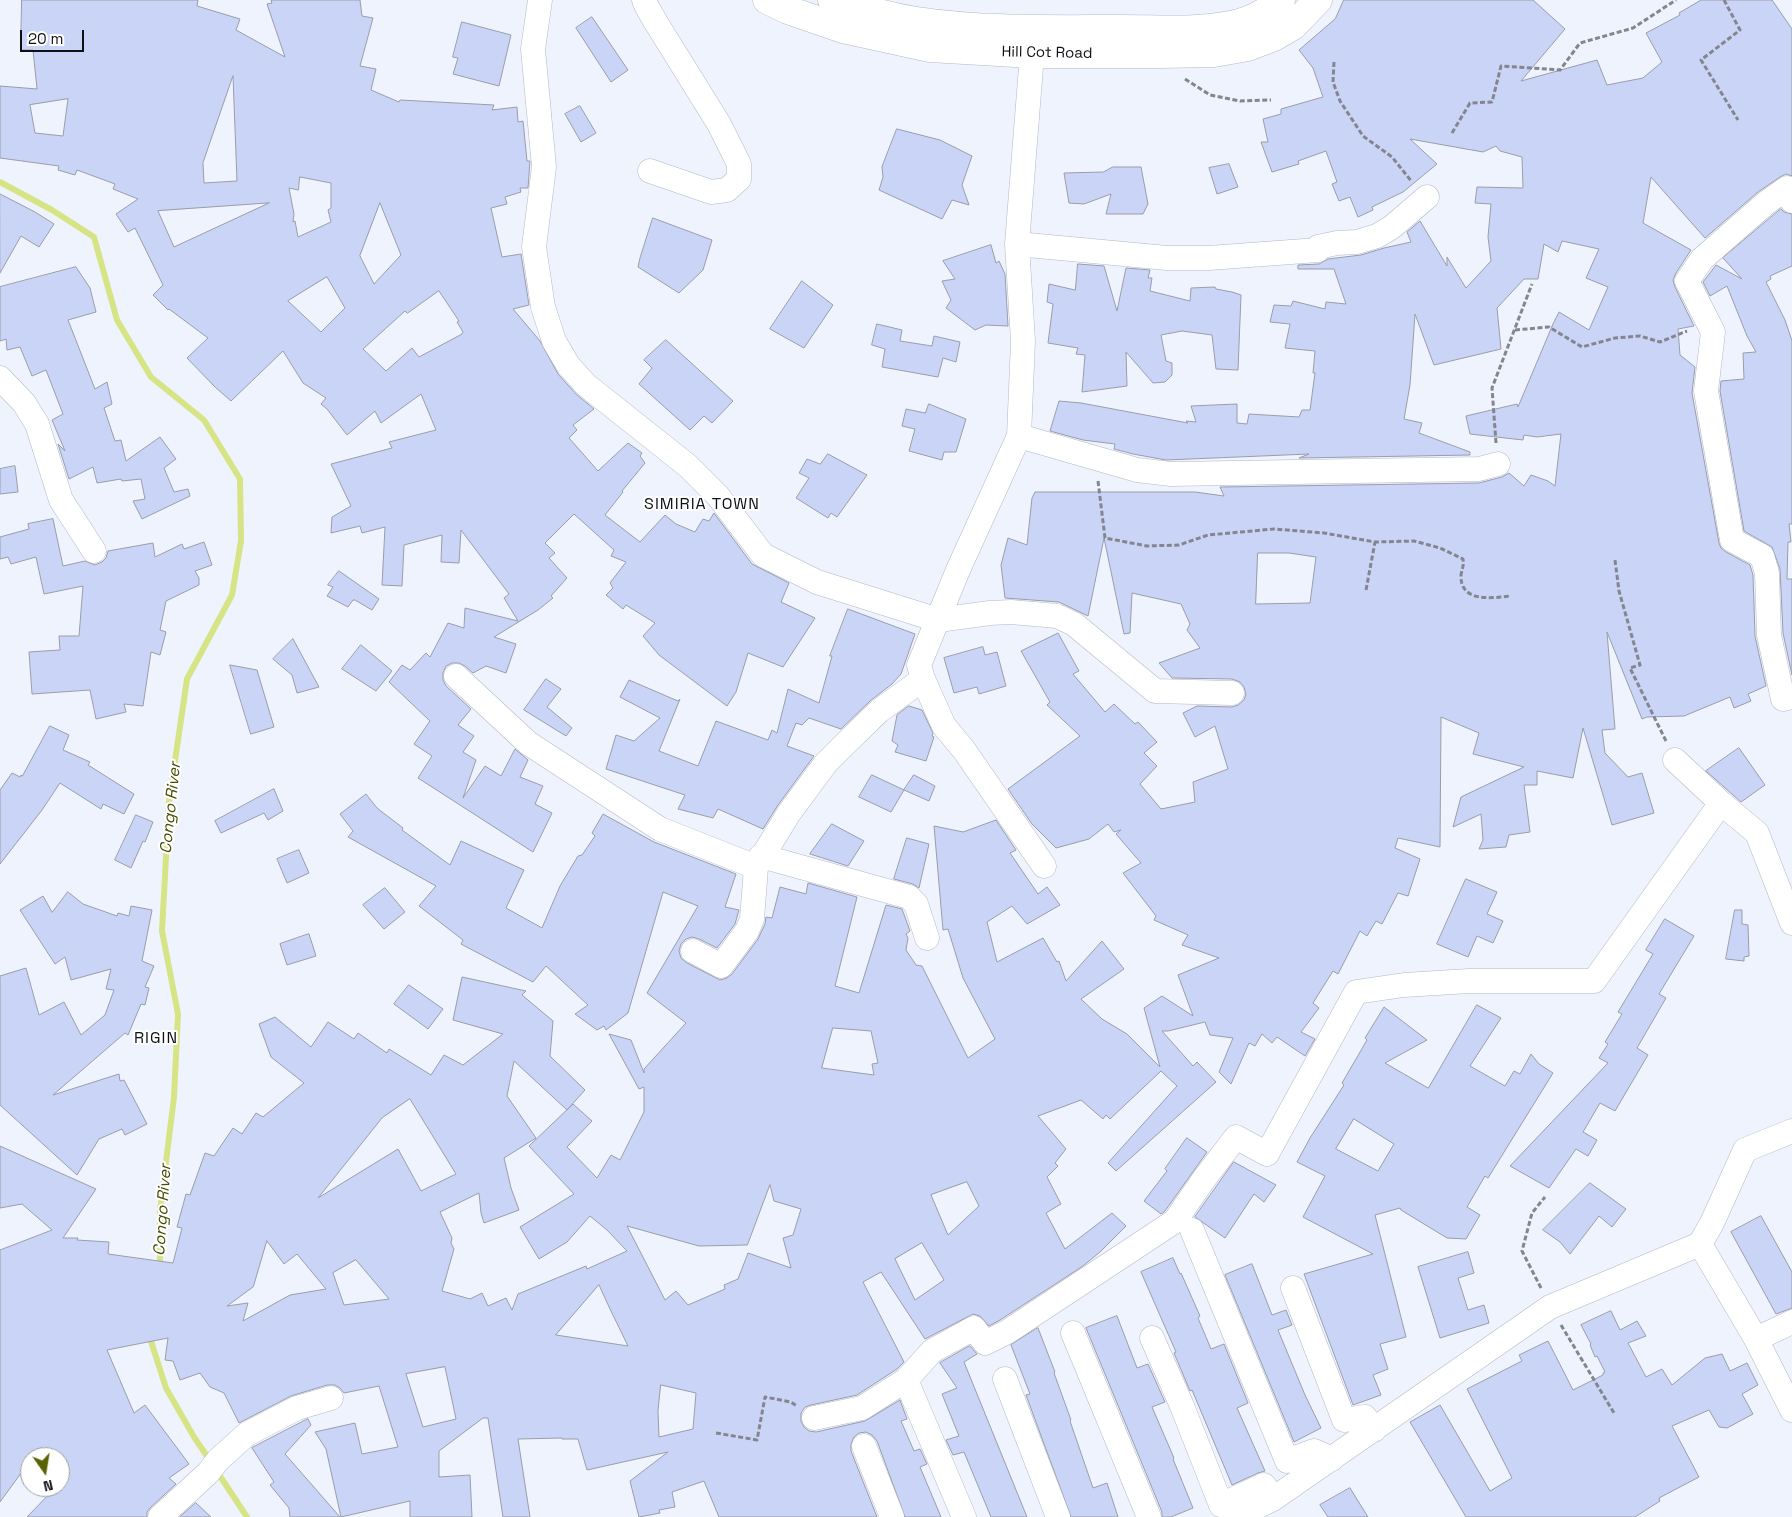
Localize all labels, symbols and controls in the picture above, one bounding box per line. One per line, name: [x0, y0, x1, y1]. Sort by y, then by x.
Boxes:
scale bar: [22, 20, 86, 52]
text: 20 m: [28, 29, 63, 48]
street label: Hill Cot Road: [1001, 43, 1093, 63]
district label: SIMIRIA TOWN: [643, 495, 761, 515]
water label: Congo River: [157, 761, 185, 855]
district label: RIGIN: [133, 1029, 179, 1049]
water label: Congo River: [150, 1163, 176, 1257]
north arrow: [20, 1447, 70, 1497]
text: N: [42, 1476, 55, 1495]

